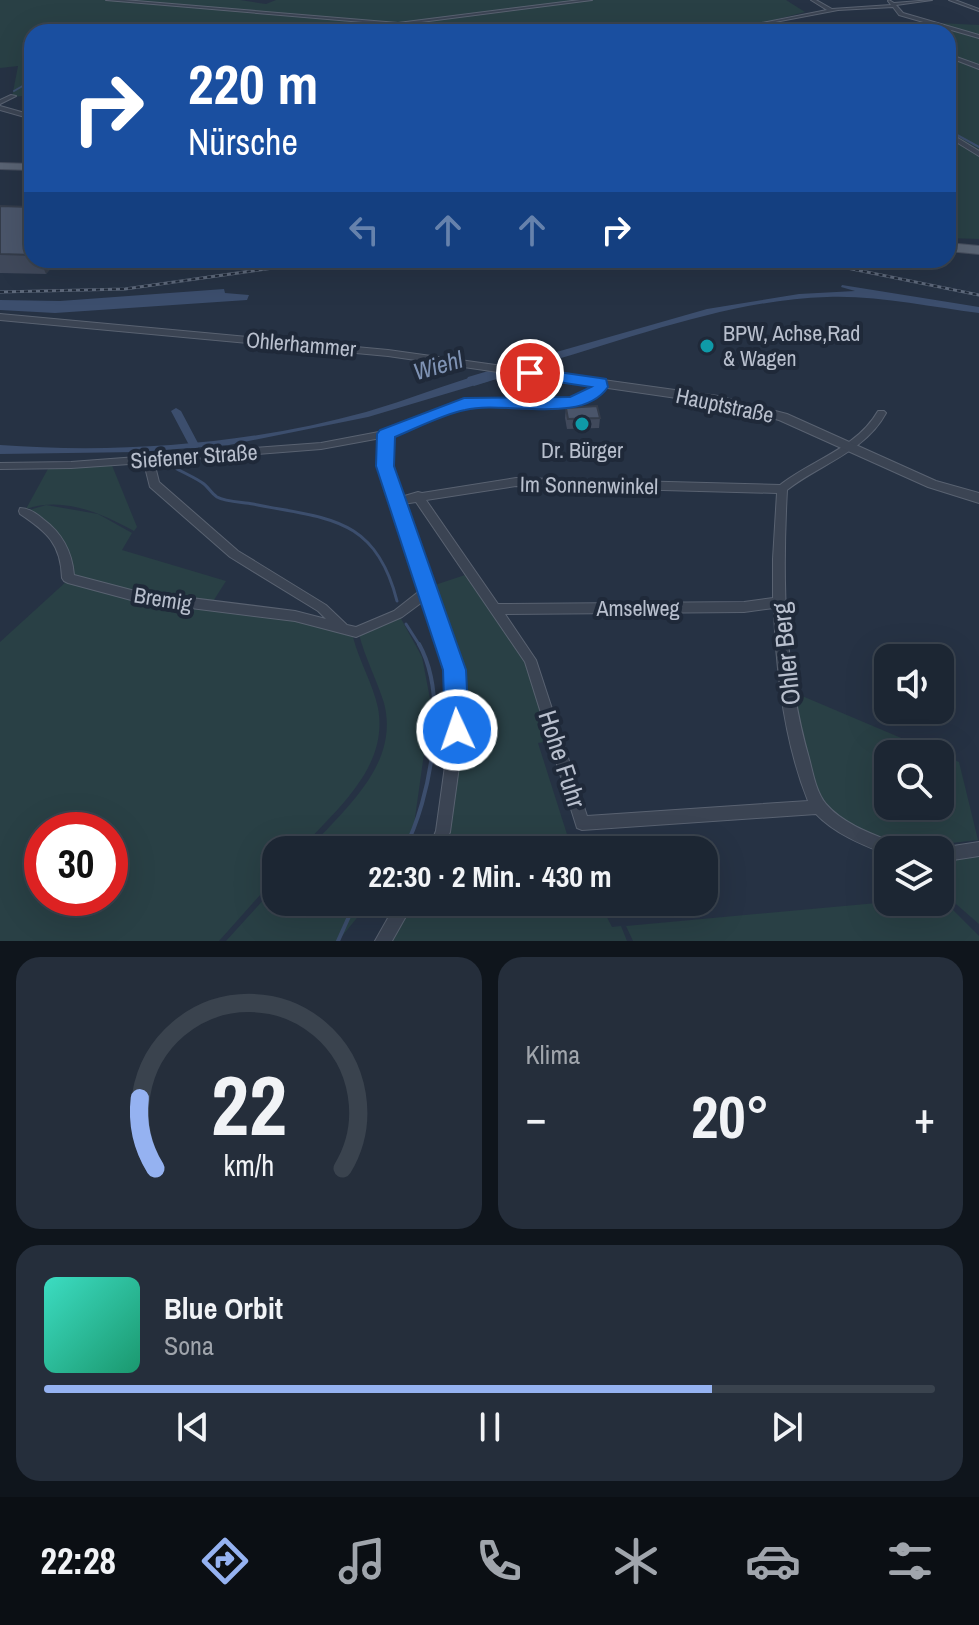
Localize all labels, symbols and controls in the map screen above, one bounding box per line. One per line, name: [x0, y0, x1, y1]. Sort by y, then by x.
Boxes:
text: 220 m: [188, 46, 318, 121]
icon: right: [56, 56, 160, 160]
text: Nürsche: [188, 118, 298, 166]
icon: left: [342, 208, 386, 252]
icon: ahead: [426, 208, 470, 252]
icon: ahead: [510, 208, 554, 252]
icon: right: [594, 208, 638, 252]
place label: BPW, Achse,Rad & Wagen: [723, 318, 860, 373]
street label: Ohlerhammer: [245, 324, 357, 364]
marker: BPW, Achse,Rad & Wagen: [698, 337, 716, 355]
pin: [496, 339, 564, 407]
water label: Wiehl: [409, 343, 467, 387]
icon: arrive: [508, 351, 552, 395]
street label: Hauptstraße: [673, 380, 777, 430]
marker: Dr. Bürger: [573, 415, 591, 433]
place label: Dr. Bürger: [541, 435, 623, 465]
street label: Siefener Straße: [129, 437, 259, 475]
street label: Im Sonnenwinkel: [520, 469, 658, 501]
street label: Bremig: [132, 580, 194, 618]
street label: Amselweg: [595, 593, 680, 623]
street label: Ohler Berg: [763, 601, 808, 707]
map controls: [874, 644, 954, 916]
button: sound: [874, 644, 954, 724]
position arrow: [415, 688, 499, 772]
street label: Hohe Fuhr: [530, 706, 595, 812]
button: search: [874, 740, 954, 820]
speed limit sign: 30: [24, 812, 128, 916]
button: layers: [874, 836, 954, 916]
text: 22:30 · 2 Min. · 430 m: [368, 856, 612, 896]
text: Klima: [526, 1037, 580, 1072]
text: 22: [211, 1049, 287, 1161]
text: 20°: [691, 1076, 770, 1157]
text: −: [526, 1087, 547, 1147]
text: +: [914, 1087, 935, 1147]
text: km/h: [223, 1146, 274, 1185]
text: Blue Orbit: [164, 1288, 283, 1328]
text: Sona: [164, 1328, 214, 1363]
icon: previous: [171, 1405, 215, 1449]
icon: pause: [468, 1405, 512, 1449]
icon: next: [765, 1405, 809, 1449]
icon: directions: [197, 1533, 253, 1589]
icon: music: [334, 1533, 390, 1589]
icon: phone: [471, 1533, 527, 1589]
icon: climate: [608, 1533, 664, 1589]
icon: car: [745, 1533, 801, 1589]
icon: filters: [882, 1533, 938, 1589]
text: 22:28: [41, 1537, 116, 1585]

